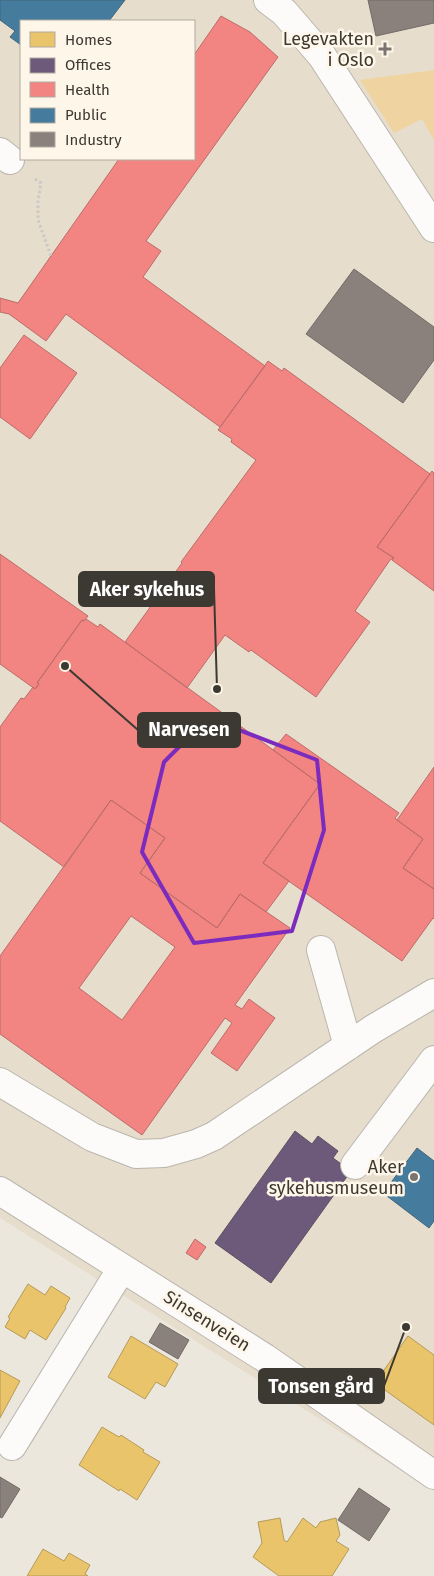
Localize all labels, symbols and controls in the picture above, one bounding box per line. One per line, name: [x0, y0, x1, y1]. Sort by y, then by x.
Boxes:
legend: [20, 20, 195, 160]
place label: Legevakten i Oslo: [283, 28, 374, 71]
text: Homes: [65, 31, 112, 49]
marker: Legevakten i Oslo: [378, 42, 392, 56]
text: Offices: [65, 56, 111, 74]
text: Health: [65, 81, 110, 99]
text: Public: [65, 106, 107, 124]
text: Industry: [65, 131, 122, 149]
callout: Aker sykehus: [79, 572, 214, 606]
text: Aker sykehus: [89, 578, 204, 601]
callout: Narvesen: [138, 713, 240, 747]
text: Narvesen: [148, 718, 230, 741]
place label: Aker sykehusmuseum: [269, 1156, 404, 1199]
marker: Aker sykehusmuseum: [408, 1171, 420, 1183]
street label: Sinsenveien: [160, 1286, 254, 1356]
callout: Tonsen gård: [259, 1369, 384, 1403]
text: Tonsen gård: [268, 1375, 374, 1398]

